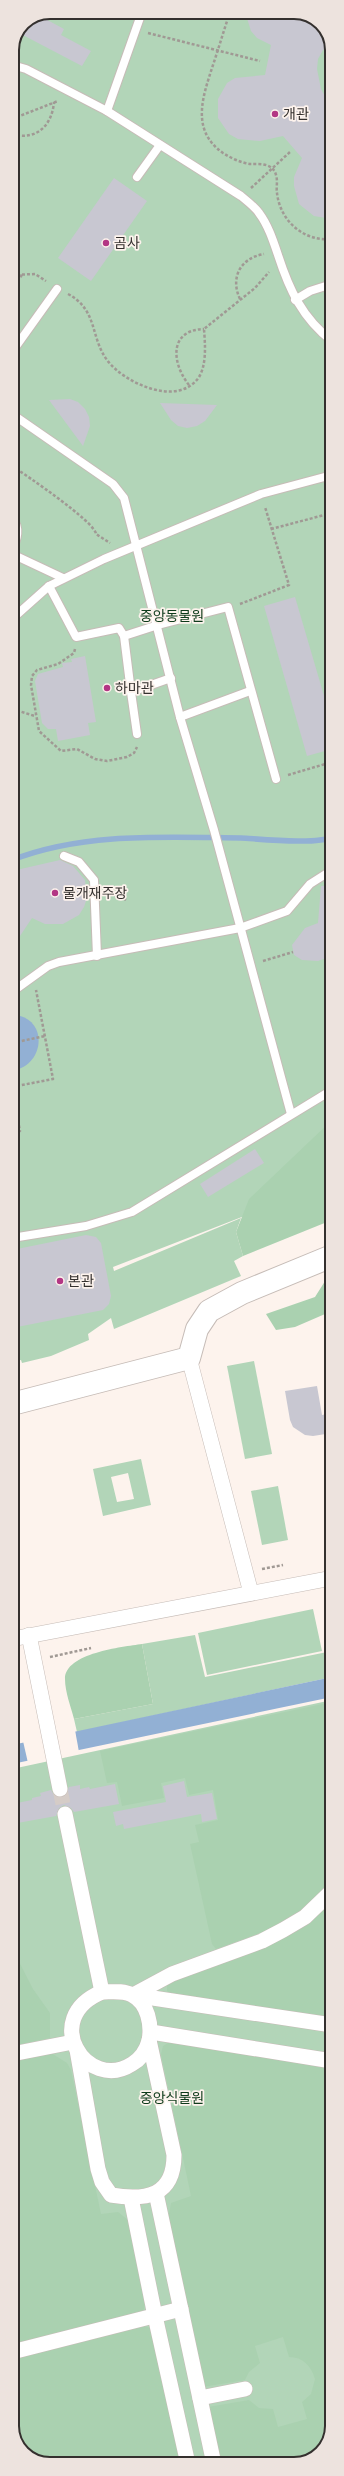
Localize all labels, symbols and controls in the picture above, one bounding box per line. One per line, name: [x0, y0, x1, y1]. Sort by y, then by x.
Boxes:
place label: 개관: [283, 105, 309, 123]
marker: 개관: [270, 109, 280, 119]
place label: 곰사: [114, 234, 140, 252]
marker: 곰사: [101, 238, 111, 248]
park label: 중앙동물원: [140, 607, 204, 625]
place label: 하마관: [115, 679, 154, 697]
marker: 하마관: [102, 683, 112, 693]
place label: 물개재주장: [63, 884, 128, 902]
marker: 물개재주장: [50, 888, 60, 898]
place label: 본관: [68, 1272, 94, 1290]
marker: 본관: [55, 1276, 65, 1286]
park label: 중앙식물원: [140, 2089, 204, 2107]

